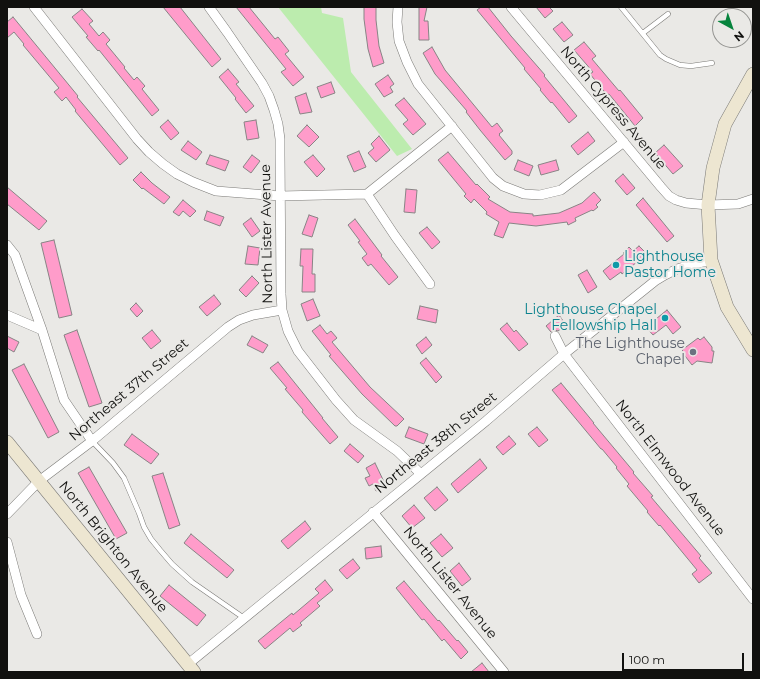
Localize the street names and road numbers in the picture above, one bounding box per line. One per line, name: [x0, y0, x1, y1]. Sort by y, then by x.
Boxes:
street label: North Cypress Avenue: [556, 43, 670, 173]
street label: North Lister Avenue: [257, 164, 277, 304]
street label: Northeast 37th Street: [66, 335, 192, 445]
street label: Northeast 38th Street: [372, 389, 500, 497]
street label: North Elmwood Avenue: [612, 397, 728, 539]
street label: North Brighton Avenue: [55, 478, 171, 616]
street label: North Lister Avenue: [400, 523, 500, 643]

